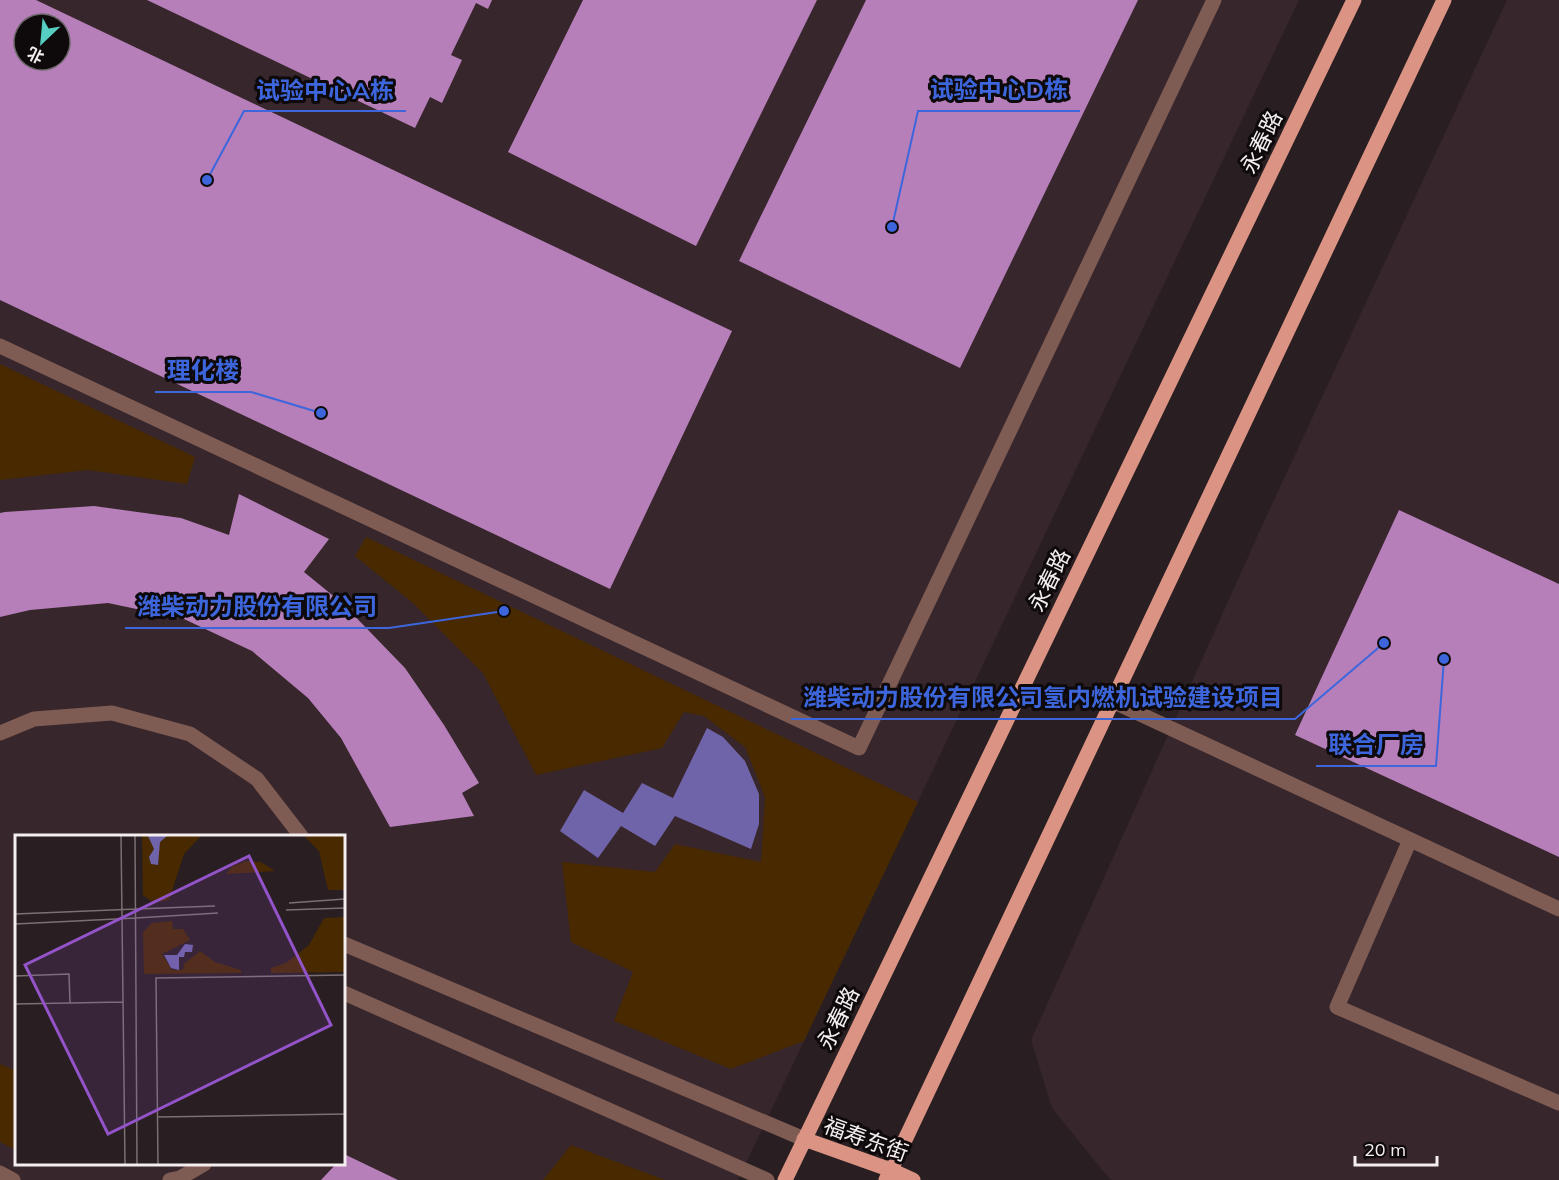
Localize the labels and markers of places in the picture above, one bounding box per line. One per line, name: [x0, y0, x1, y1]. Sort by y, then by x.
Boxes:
callout: 试验中心A栋: [244, 69, 406, 111]
callout: 试验中心D栋: [918, 69, 1080, 111]
callout: 理化楼: [155, 350, 251, 392]
callout: 潍柴动力股份有限公司: [125, 586, 389, 628]
callout: 潍柴动力股份有限公司氢内燃机试验建设项目: [791, 677, 1295, 719]
callout: 联合厂房: [1316, 724, 1436, 766]

